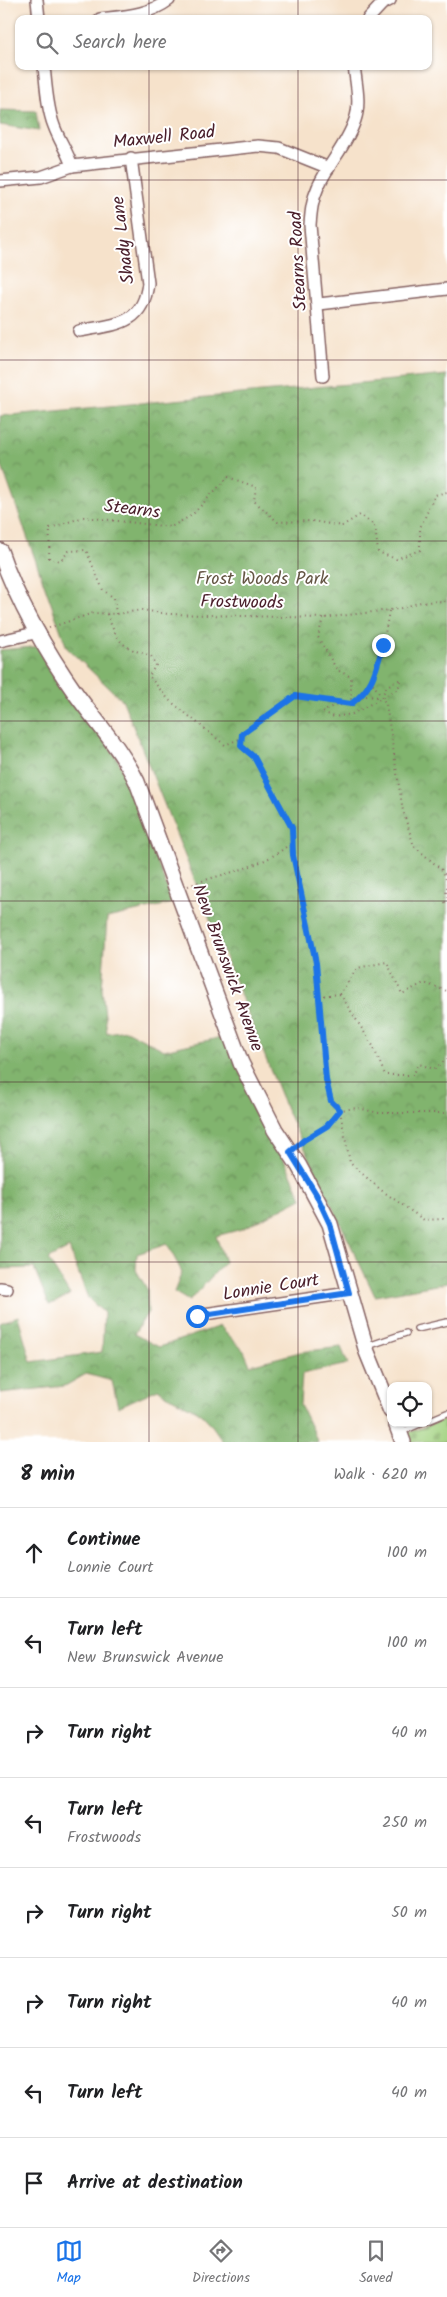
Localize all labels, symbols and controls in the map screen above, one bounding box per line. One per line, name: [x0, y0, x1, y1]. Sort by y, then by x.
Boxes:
search box: [15, 15, 432, 70]
text: Search here: [73, 28, 167, 58]
icon: search: [33, 29, 61, 57]
street label: Maxwell Road: [111, 118, 218, 158]
street label: Shady Lane: [104, 194, 144, 286]
street label: Stearns Road: [282, 209, 316, 311]
street label: Stearns: [102, 492, 162, 528]
park label: Frost Woods Park: [196, 565, 329, 594]
street label: Frostwoods: [200, 588, 284, 618]
route end: [372, 634, 395, 657]
street label: New Brunswick Avenue: [183, 880, 271, 1056]
street label: Lonnie Court: [221, 1266, 322, 1310]
route start: [186, 1305, 209, 1328]
map controls: [387, 1382, 432, 1427]
button: locate: [387, 1382, 432, 1427]
text: 8 min: [20, 1458, 75, 1491]
text: Walk · 620 m: [334, 1462, 427, 1487]
text: Continue: [67, 1525, 140, 1555]
icon: ahead: [20, 1539, 48, 1567]
text: 100 m: [387, 1540, 427, 1565]
text: Lonnie Court: [67, 1555, 153, 1580]
text: Turn left: [67, 1615, 142, 1645]
icon: left: [20, 1629, 48, 1657]
text: 100 m: [387, 1630, 427, 1655]
text: New Brunswick Avenue: [67, 1645, 223, 1670]
text: Turn right: [67, 1718, 152, 1748]
icon: right: [20, 1719, 48, 1747]
text: 40 m: [391, 1720, 427, 1745]
text: Turn left: [67, 1795, 142, 1825]
icon: left: [20, 1809, 48, 1837]
text: 250 m: [382, 1810, 427, 1835]
text: Frostwoods: [67, 1825, 141, 1850]
text: Turn right: [67, 1898, 152, 1928]
icon: right: [20, 1899, 48, 1927]
text: 50 m: [391, 1900, 427, 1925]
text: Turn right: [67, 1988, 152, 2018]
icon: right: [20, 1989, 48, 2017]
text: 40 m: [391, 1990, 427, 2015]
text: Turn left: [67, 2078, 142, 2108]
icon: left: [20, 2079, 48, 2107]
text: 40 m: [391, 2080, 427, 2105]
text: Arrive at destination: [67, 2168, 243, 2198]
icon: arrive: [20, 2169, 48, 2197]
tab: Map: [55, 2237, 83, 2289]
tab: Directions: [192, 2237, 250, 2289]
tab: Saved: [359, 2237, 392, 2289]

